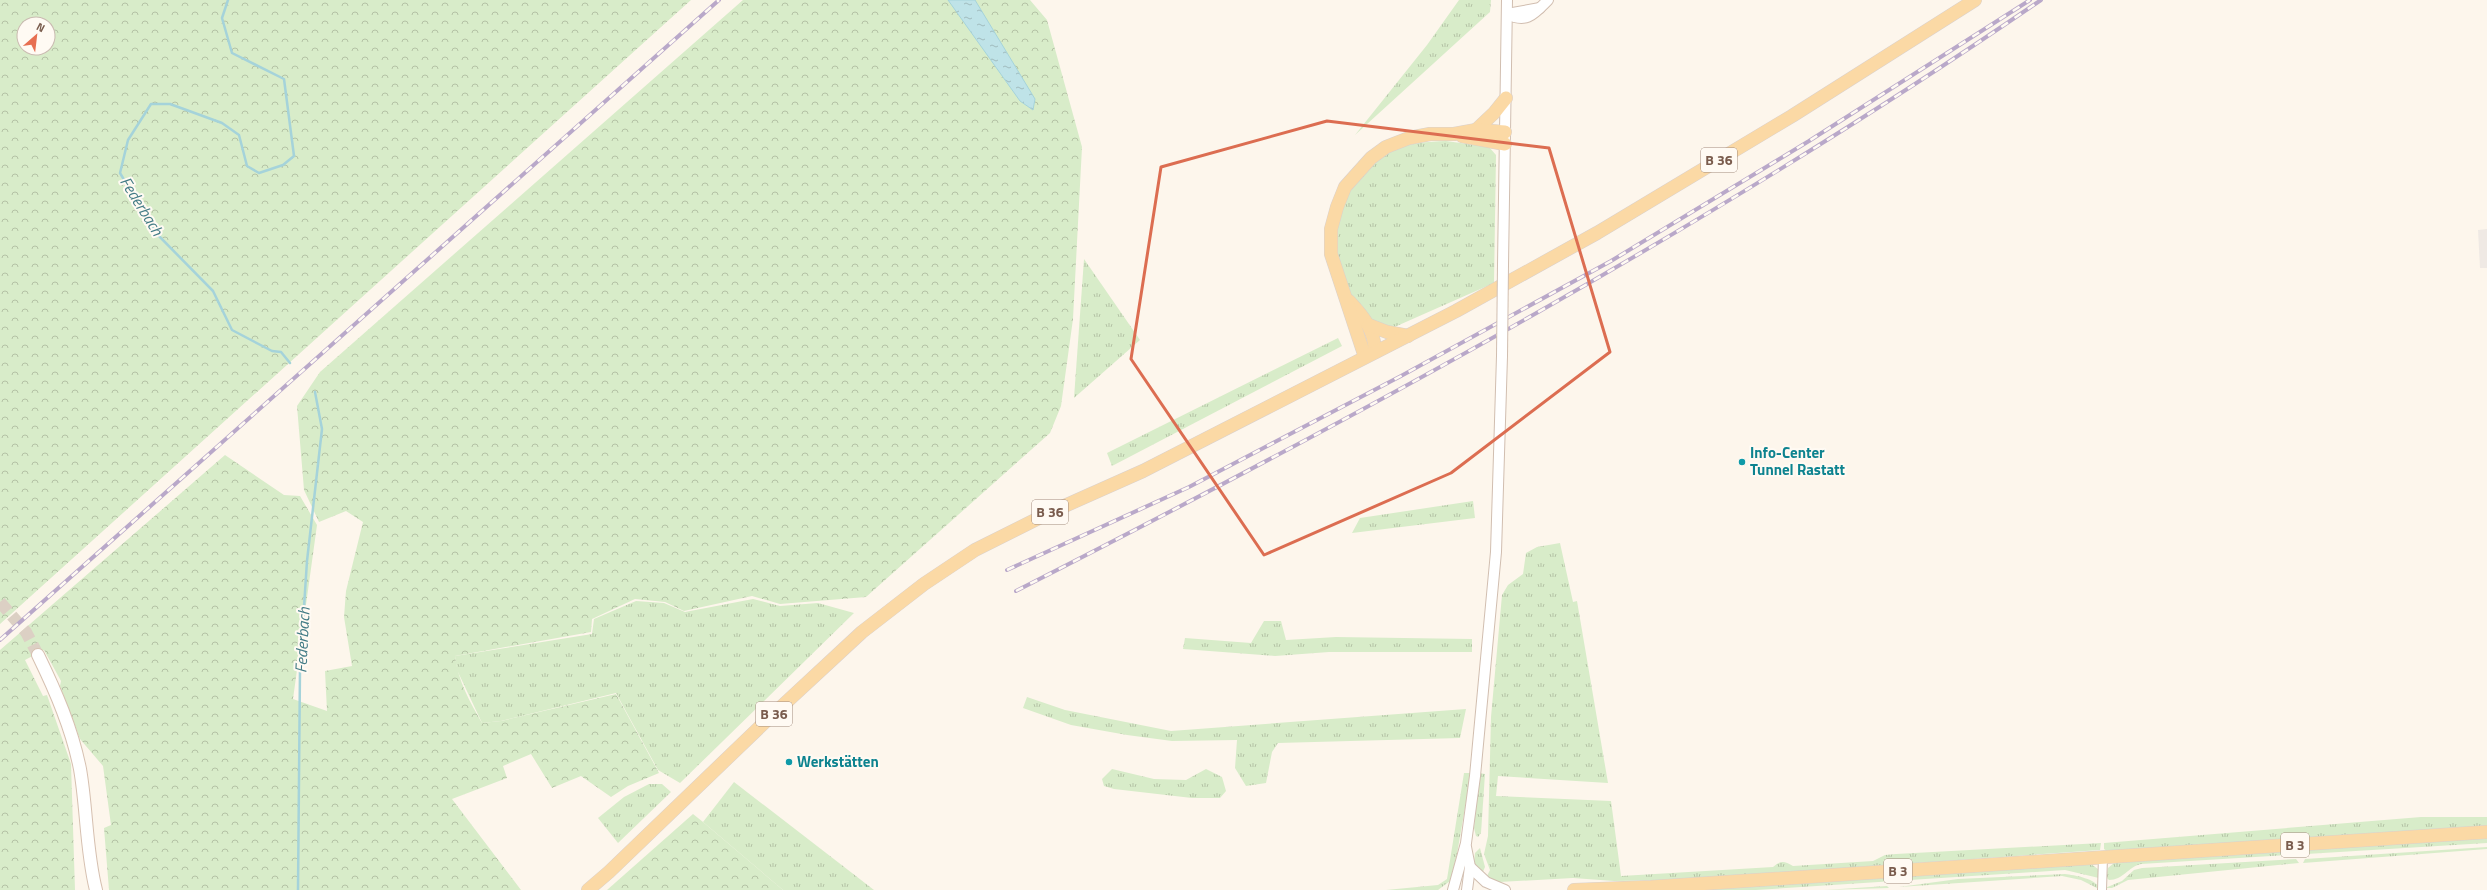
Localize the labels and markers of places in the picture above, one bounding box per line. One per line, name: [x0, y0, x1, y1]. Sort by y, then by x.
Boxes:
place label: Info-Center Tunnel Rastatt: [1750, 441, 1846, 481]
marker: Info-Center Tunnel Rastatt: [1737, 457, 1747, 467]
place label: Werkstätten: [797, 750, 879, 773]
marker: Werkstätten: [784, 757, 794, 767]

